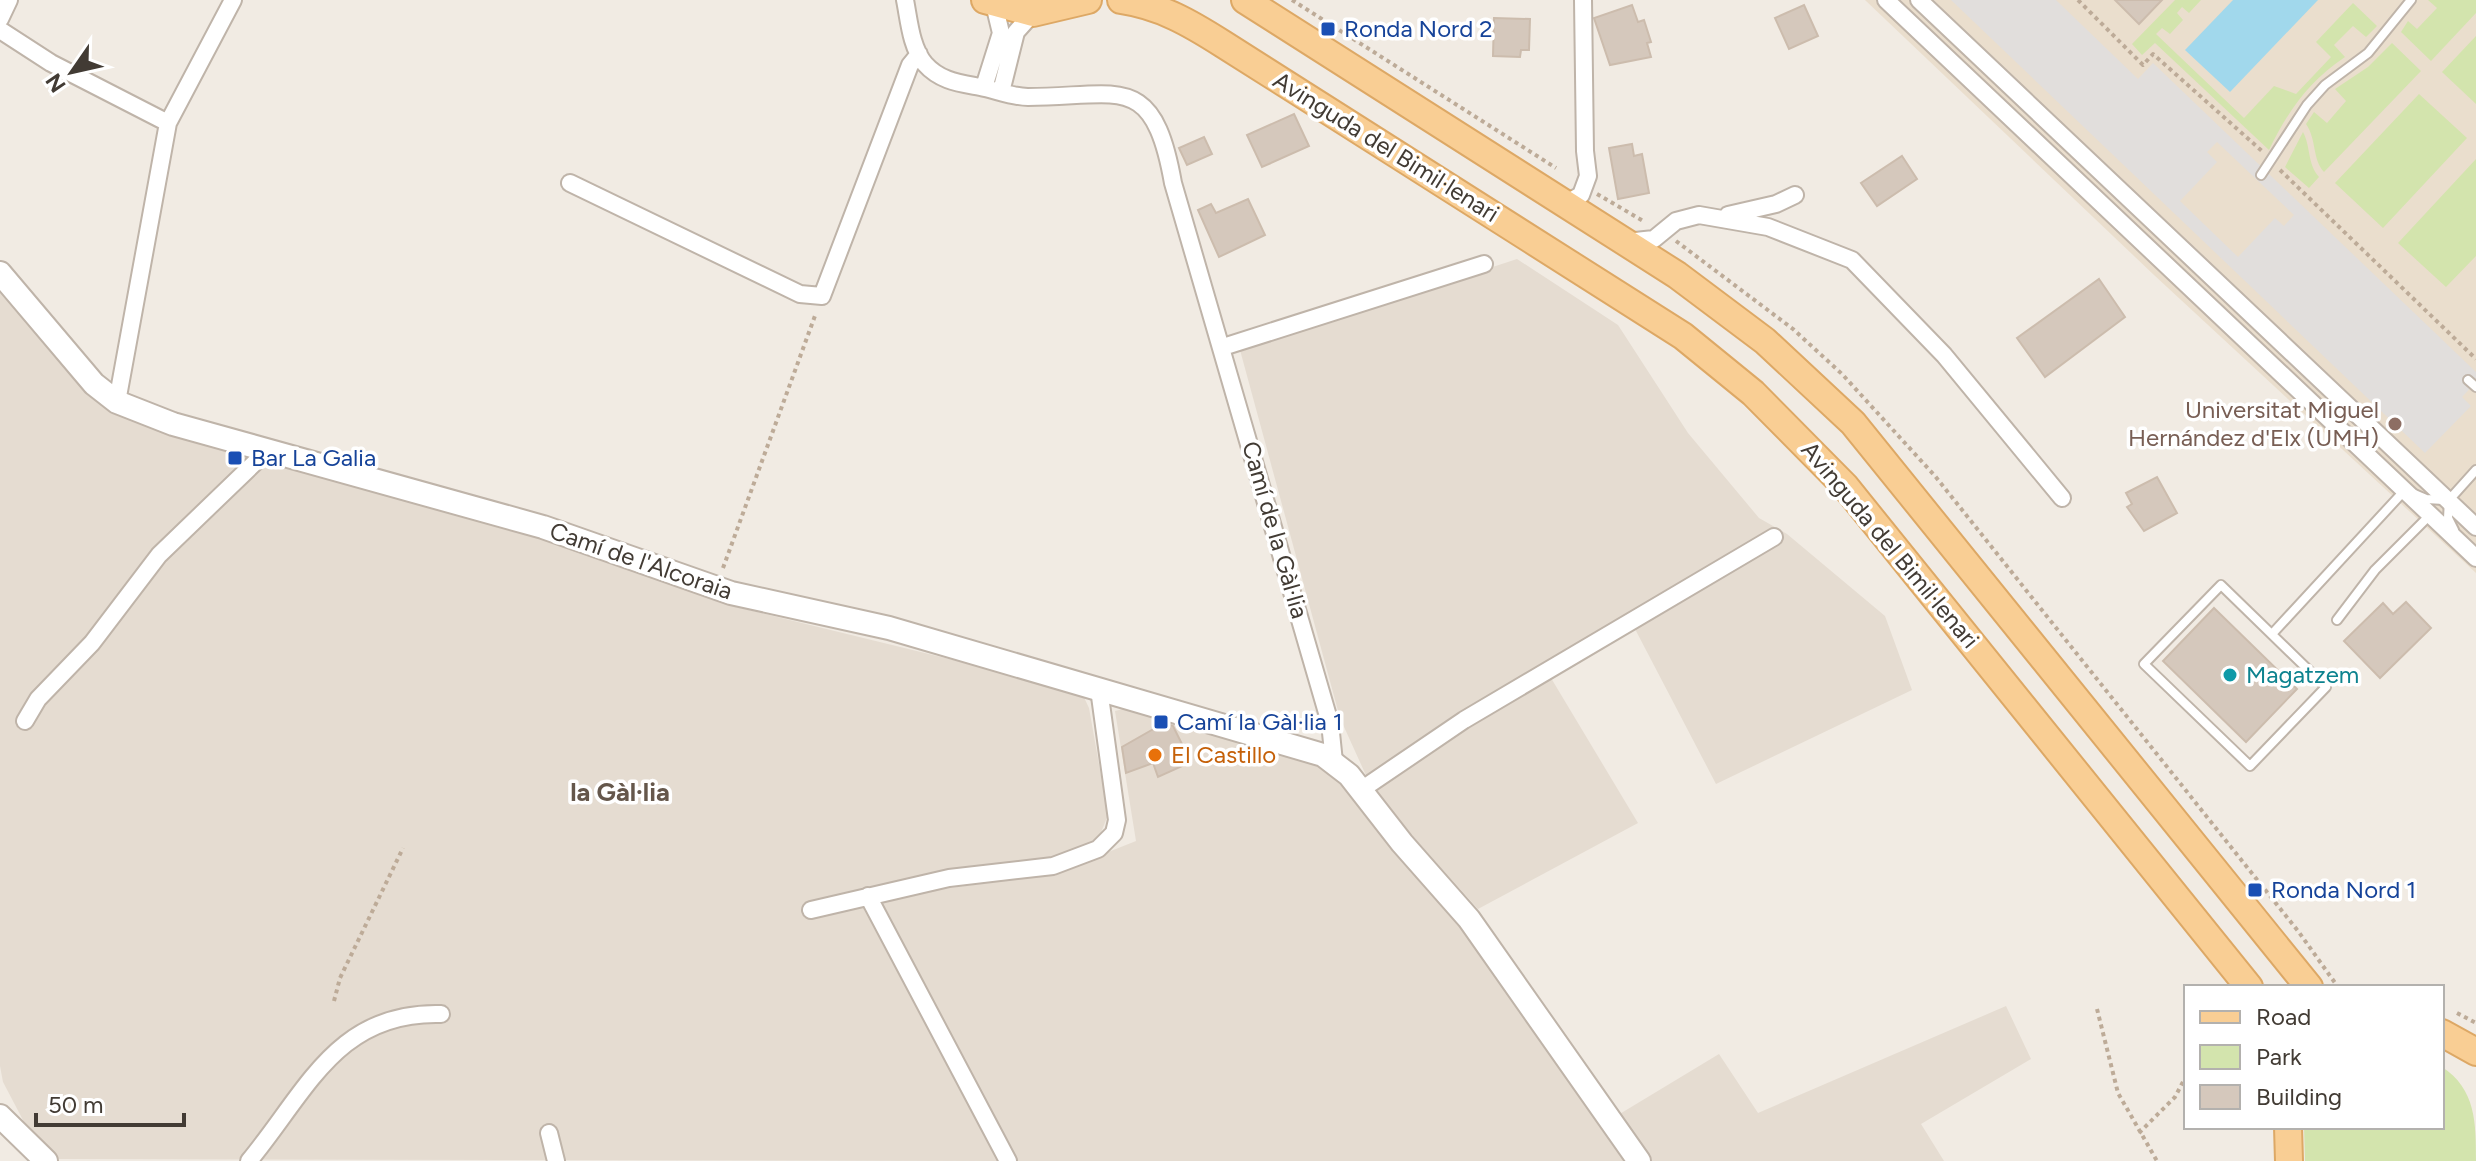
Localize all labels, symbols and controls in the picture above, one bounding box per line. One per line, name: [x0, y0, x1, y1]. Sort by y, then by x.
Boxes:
place label: Ronda Nord 2: [1344, 14, 1493, 43]
marker: Ronda Nord 2: [1319, 20, 1337, 38]
north arrow: [32, 32, 112, 112]
street label: Avinguda del Bimil·lenari: [1268, 65, 1505, 228]
text: N: [40, 68, 72, 98]
place label: Universitat Miguel Hernández d'Elx (UMH): [2128, 395, 2379, 452]
marker: Universitat Miguel Hernández d'Elx (UMH): [2386, 415, 2404, 433]
street label: Avinguda del Bimil·lenari: [1795, 435, 1985, 654]
street label: Camí de la Gàl·lia: [1236, 438, 1315, 622]
place label: Bar La Galia: [251, 443, 376, 472]
marker: Bar La Galia: [226, 449, 244, 467]
street label: Camí de l'Alcoraia: [546, 516, 736, 605]
place label: Magatzem: [2246, 660, 2359, 689]
marker: Magatzem: [2221, 666, 2239, 684]
place label: Camí la Gàl·lia 1: [1177, 707, 1343, 736]
marker: Camí la Gàl·lia 1: [1152, 713, 1170, 731]
place label: El Castillo: [1171, 740, 1276, 769]
marker: El Castillo: [1146, 746, 1164, 764]
district label: la Gàl·lia: [570, 776, 670, 808]
place label: Ronda Nord 1: [2271, 875, 2416, 904]
marker: Ronda Nord 1: [2246, 881, 2264, 899]
legend: [2184, 985, 2444, 1129]
text: Road: [2256, 1002, 2311, 1031]
text: Park: [2256, 1042, 2302, 1071]
scale bar: [36, 1077, 184, 1127]
text: Building: [2256, 1082, 2342, 1111]
text: 50 m: [48, 1090, 104, 1119]

